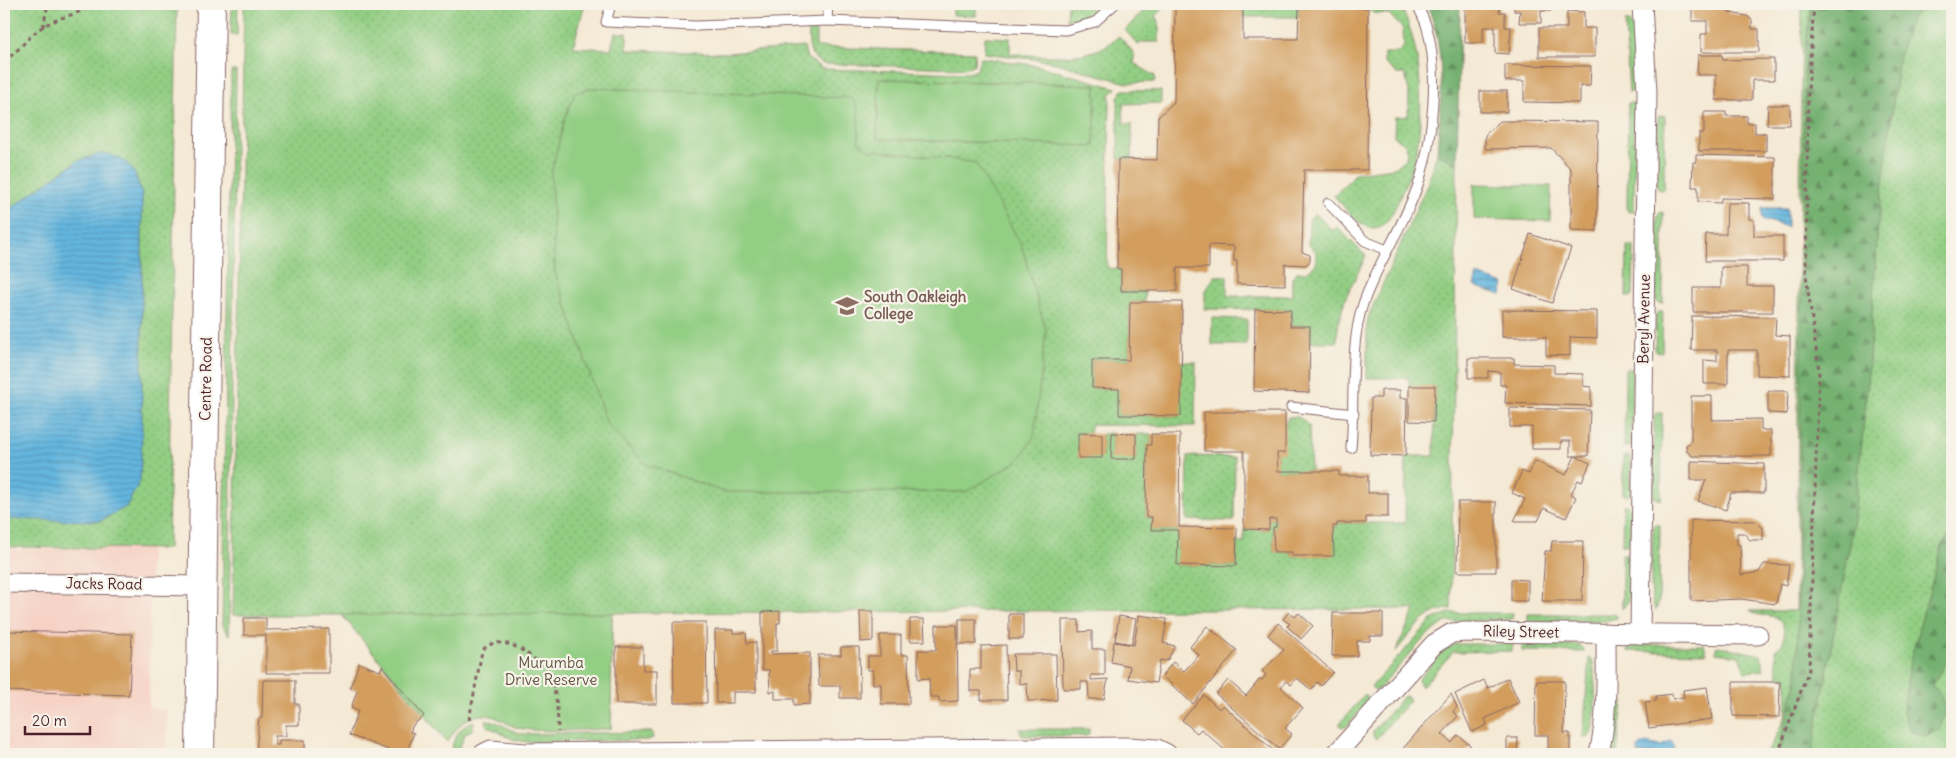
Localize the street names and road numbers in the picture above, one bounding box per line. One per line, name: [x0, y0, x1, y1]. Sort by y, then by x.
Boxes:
street label: Beryl Avenue: [1633, 274, 1654, 364]
street label: Centre Road: [195, 337, 216, 421]
street label: Jacks Road: [65, 573, 143, 594]
street label: Riley Street: [1483, 621, 1559, 642]

